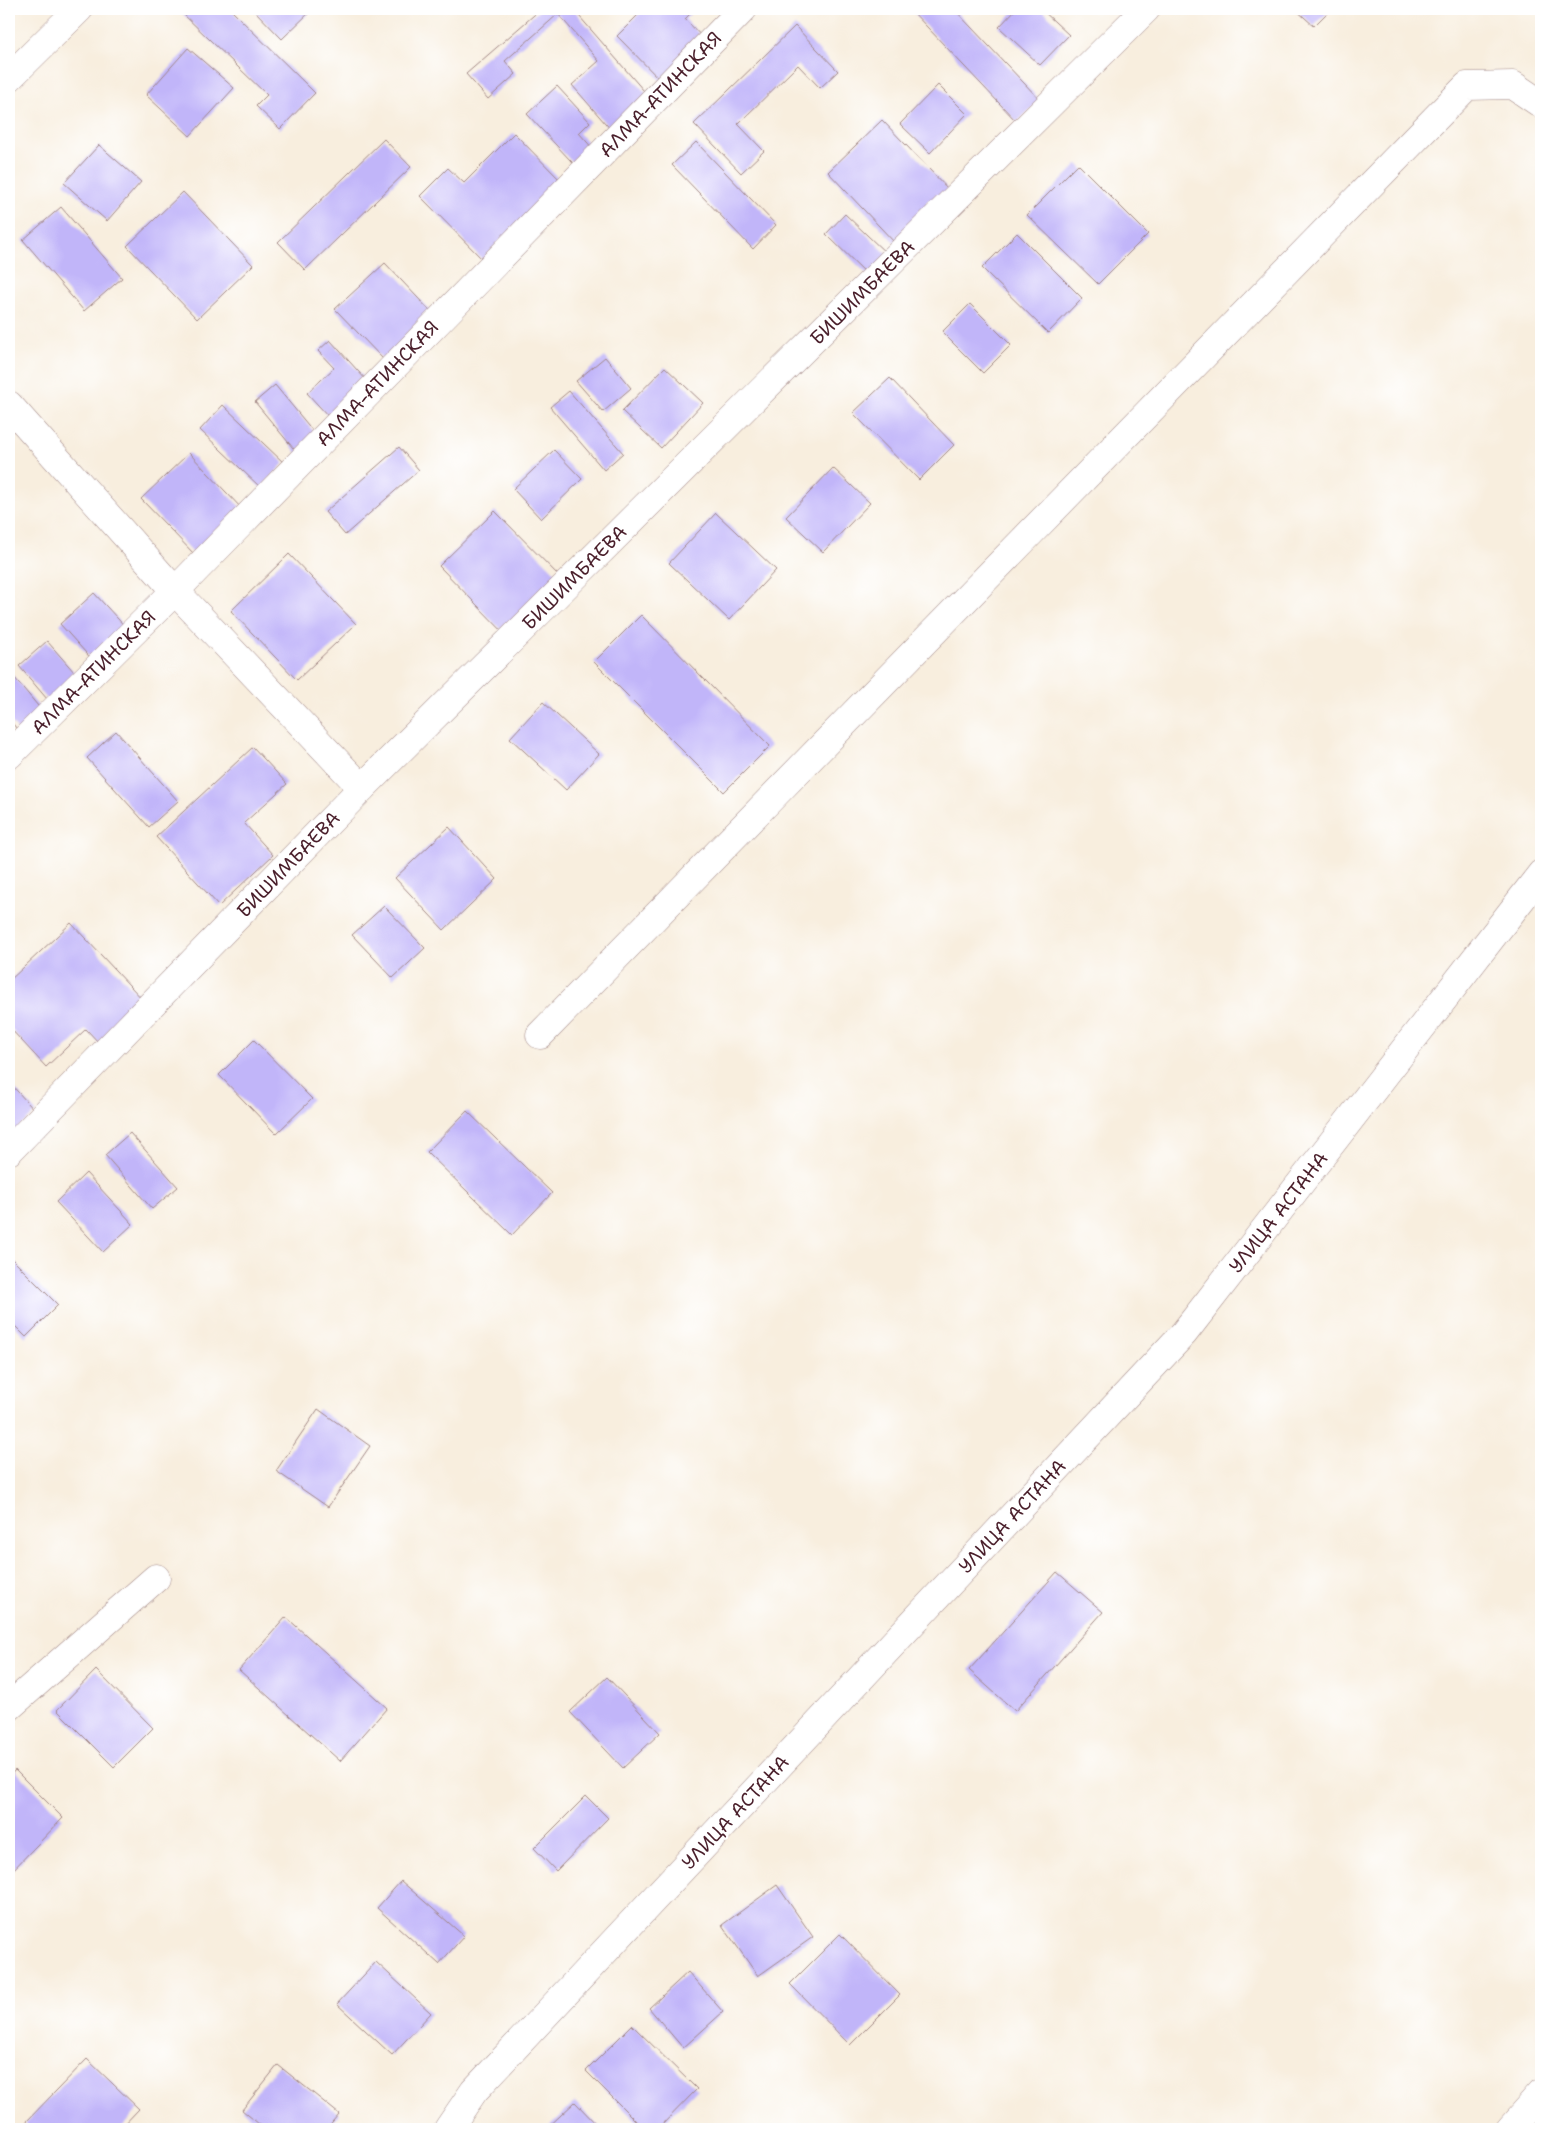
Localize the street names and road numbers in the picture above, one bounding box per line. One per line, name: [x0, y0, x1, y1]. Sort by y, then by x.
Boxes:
street label: АЛМА-АТИНСКАЯ: [594, 26, 727, 163]
street label: БИШИМБАЕВА: [805, 234, 920, 350]
street label: АЛМА-АТИНСКАЯ: [311, 315, 444, 452]
street label: БИШИМБАЕВА: [517, 519, 632, 635]
street label: АЛМА-АТИНСКАЯ: [26, 605, 161, 740]
street label: БИШИМБАЕВА: [231, 806, 346, 923]
street label: УЛИЦА АСТАНА: [1223, 1147, 1334, 1278]
street label: УЛИЦА АСТАНА: [953, 1454, 1072, 1579]
street label: УЛИЦА АСТАНА: [676, 1750, 795, 1875]

